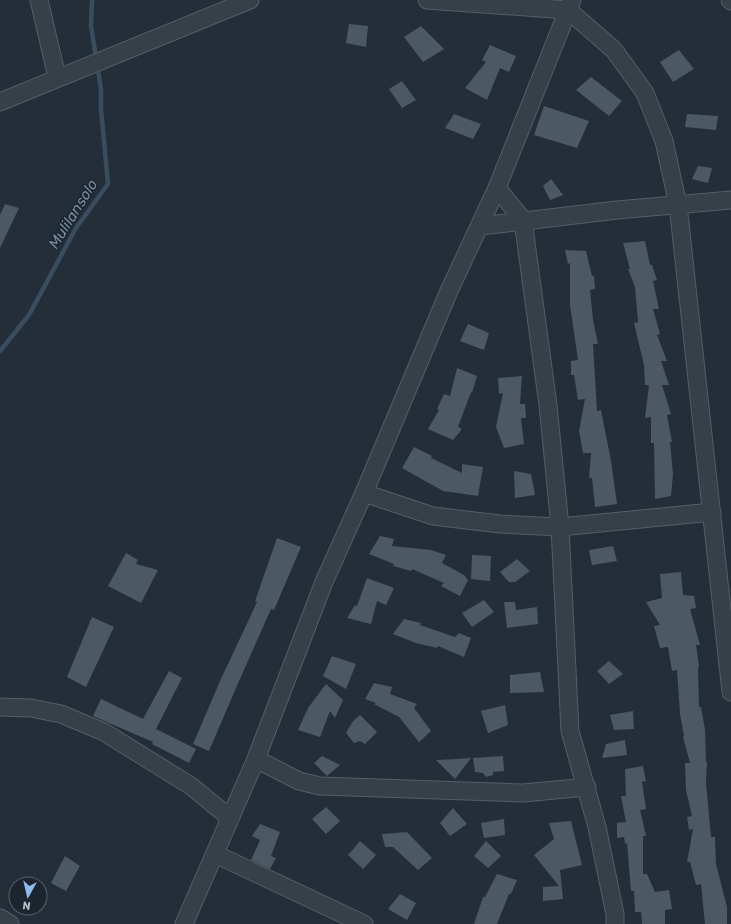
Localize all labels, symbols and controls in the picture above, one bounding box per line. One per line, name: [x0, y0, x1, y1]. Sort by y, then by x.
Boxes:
water label: Mulilansolo: [45, 176, 102, 252]
north arrow: [8, 876, 48, 916]
text: N: [22, 898, 32, 912]

